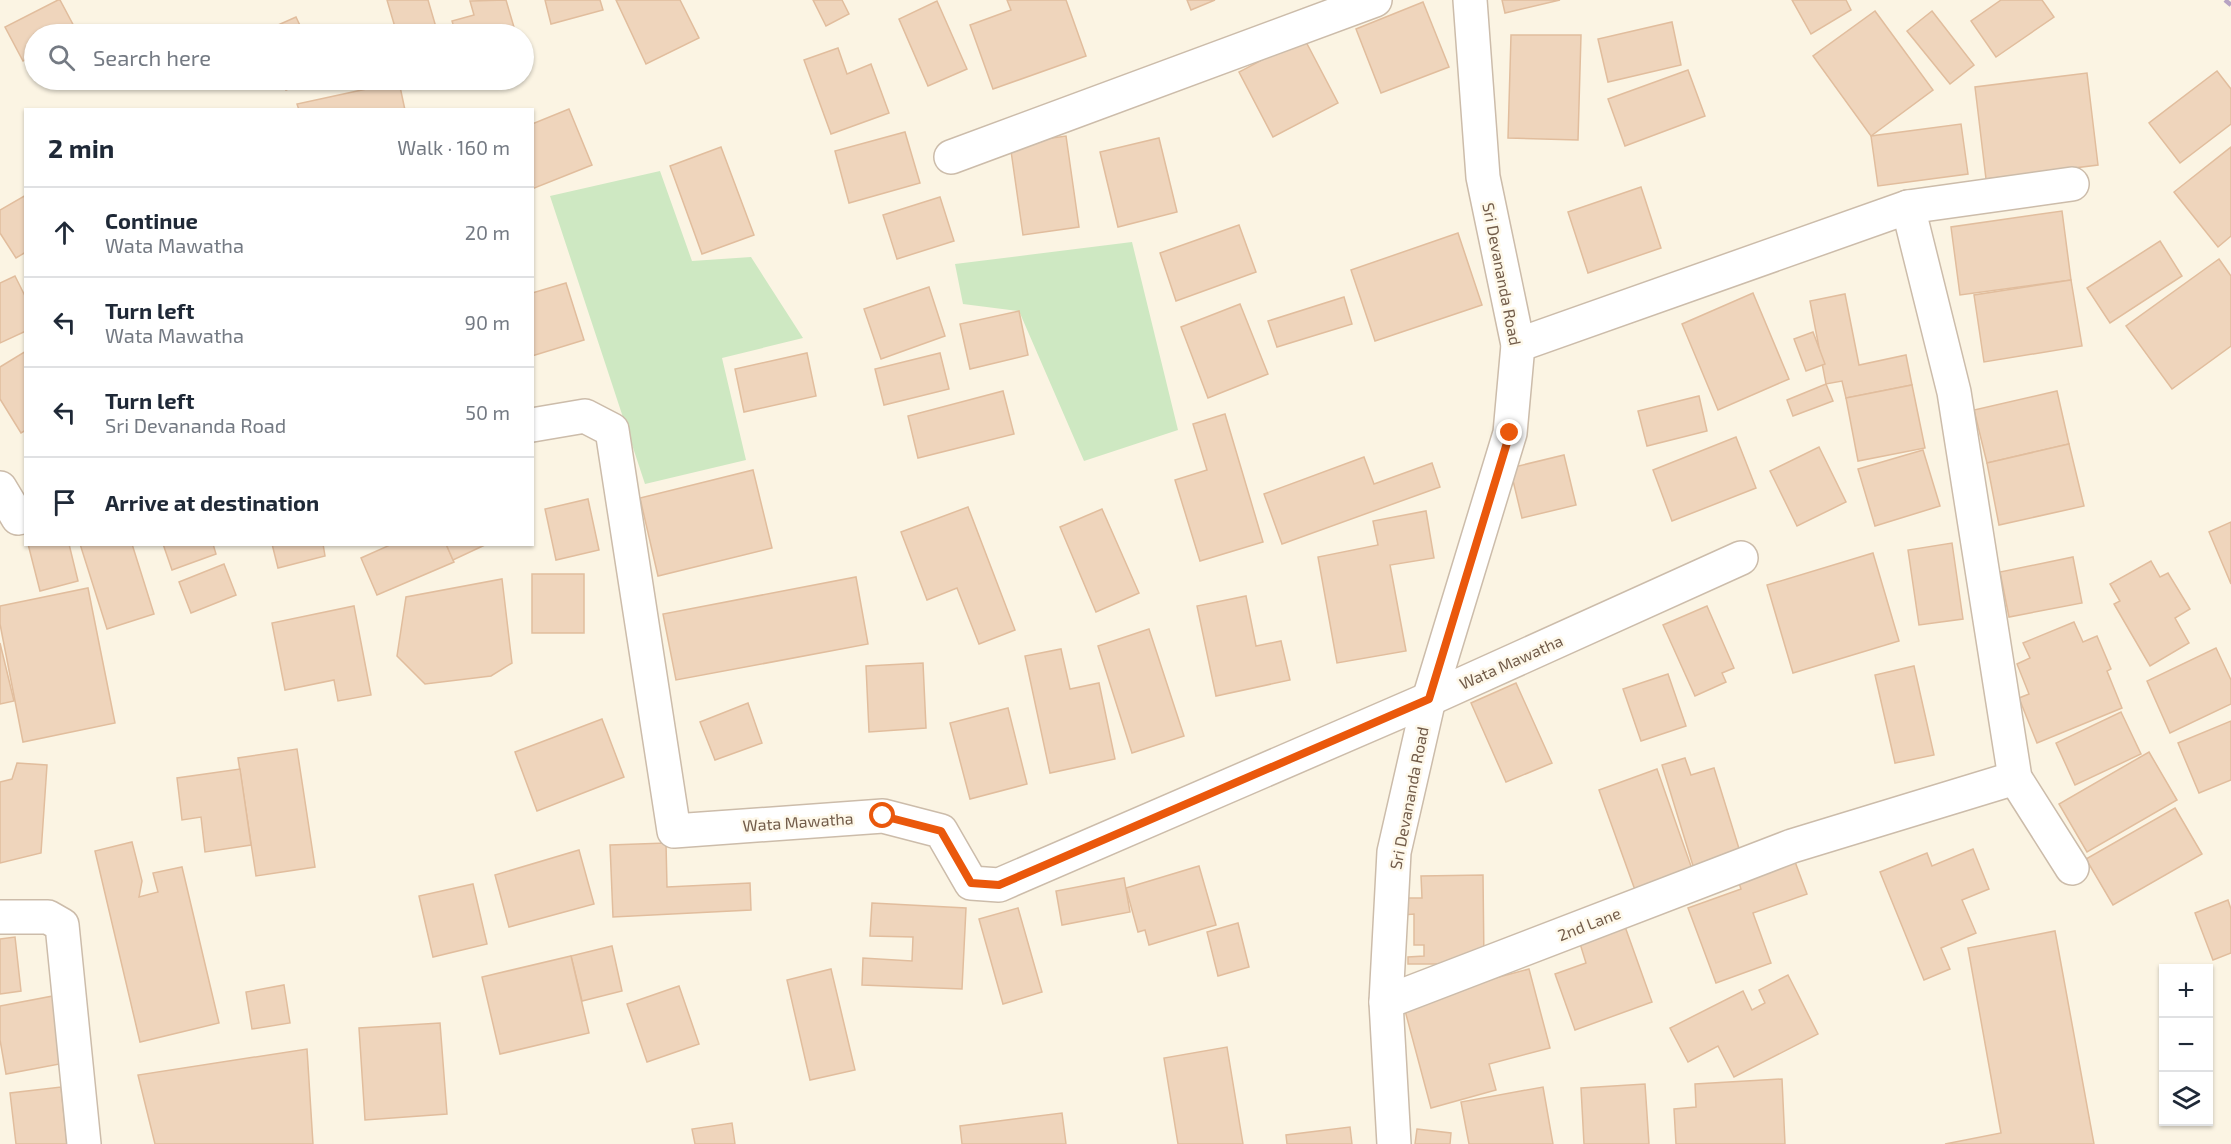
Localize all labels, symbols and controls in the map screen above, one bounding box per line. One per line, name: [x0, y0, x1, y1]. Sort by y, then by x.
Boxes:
search box: [24, 24, 534, 90]
icon: search: [45, 41, 78, 74]
text: Search here: [93, 44, 211, 70]
text: 2 min: [48, 132, 114, 163]
text: Walk · 160 m: [397, 135, 510, 159]
street label: Sri Devananda Road: [1479, 201, 1526, 347]
text: Continue: [105, 207, 198, 233]
icon: ahead: [48, 216, 81, 249]
text: 20 m: [465, 220, 510, 244]
text: Wata Mawatha: [105, 233, 244, 257]
text: Turn left: [105, 297, 194, 323]
icon: left: [48, 306, 81, 339]
text: 90 m: [465, 310, 510, 334]
text: Wata Mawatha: [105, 323, 244, 347]
text: Turn left: [105, 387, 194, 413]
icon: left: [48, 396, 81, 429]
text: 50 m: [465, 400, 510, 424]
text: Sri Devananda Road: [105, 413, 286, 437]
route end: [1496, 419, 1522, 445]
icon: arrive: [48, 486, 81, 519]
text: Arrive at destination: [105, 489, 319, 515]
street label: Wata Mawatha: [1456, 630, 1565, 693]
street label: Sri Devananda Road: [1385, 725, 1432, 871]
route start: [869, 802, 895, 828]
street label: Wata Mawatha: [742, 808, 854, 835]
street label: 2nd Lane: [1555, 903, 1623, 944]
map controls: [2159, 964, 2213, 1126]
button: +: [2159, 964, 2213, 1018]
button: −: [2159, 1018, 2213, 1072]
button: layers: [2159, 1072, 2213, 1126]

